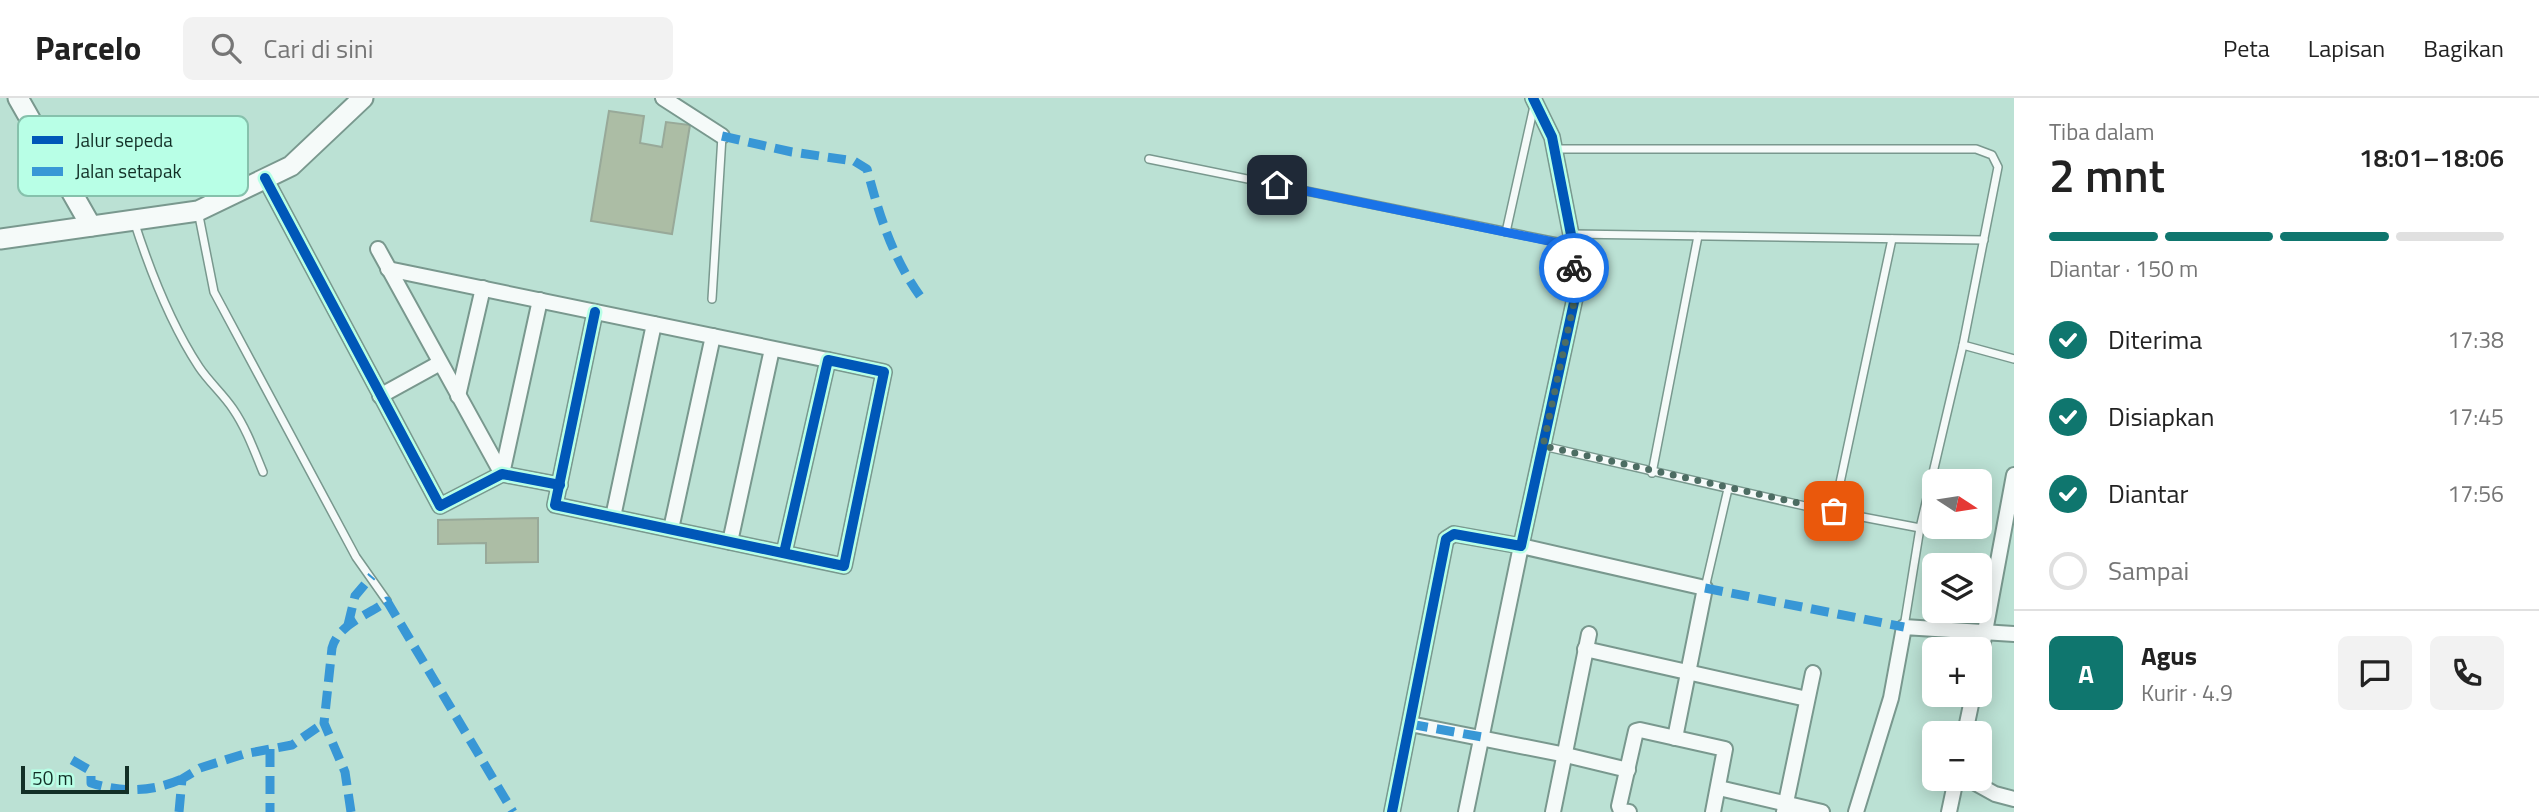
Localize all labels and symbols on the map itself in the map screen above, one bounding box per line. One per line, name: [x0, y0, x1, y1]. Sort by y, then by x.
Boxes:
legend: [18, 116, 248, 196]
text: Jalur sepeda: [75, 125, 173, 154]
pin: [1247, 155, 1307, 215]
text: Jalan setapak: [75, 156, 182, 185]
courier: [1539, 233, 1609, 303]
north arrow: [1922, 469, 1992, 539]
pin: [1804, 481, 1864, 541]
scale bar: [21, 763, 130, 795]

